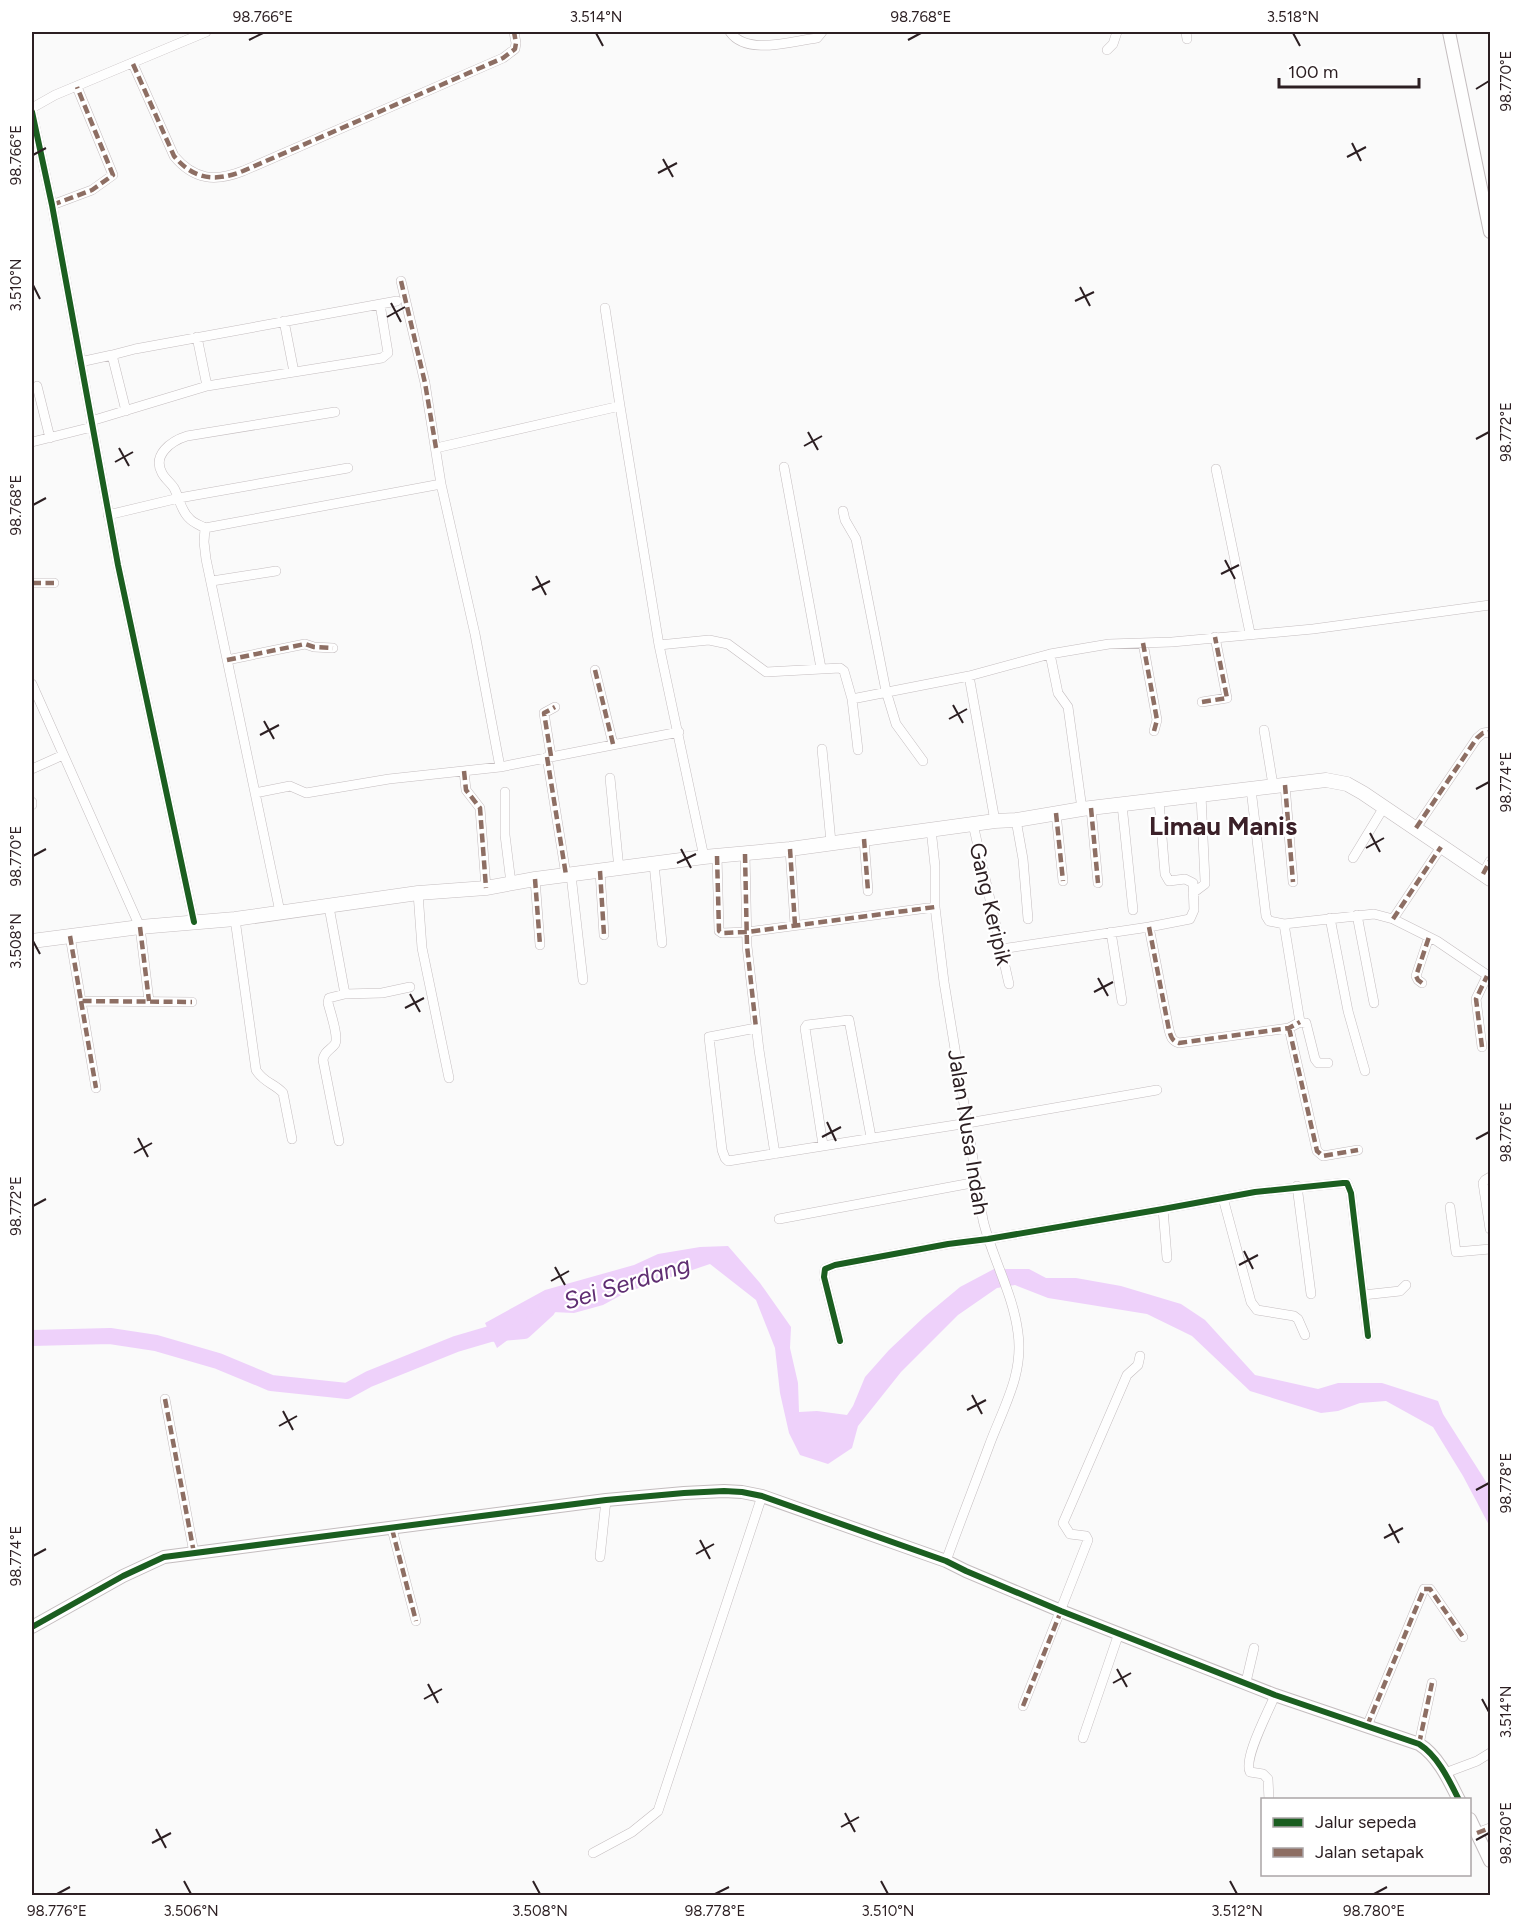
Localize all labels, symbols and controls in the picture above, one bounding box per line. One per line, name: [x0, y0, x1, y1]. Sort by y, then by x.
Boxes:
text: 98.766°E: [233, 8, 293, 26]
text: 3.514°N: [570, 8, 622, 26]
text: 98.768°E: [891, 8, 952, 26]
text: 3.518°N: [1267, 8, 1319, 26]
scale bar: [1279, 51, 1418, 89]
text: 98.770°E: [1497, 51, 1515, 111]
text: 100 m: [1288, 61, 1338, 83]
text: 98.766°E: [7, 125, 25, 185]
text: 3.510°N: [7, 259, 25, 311]
text: 98.772°E: [1497, 402, 1515, 462]
text: 98.768°E: [7, 475, 25, 536]
text: 98.774°E: [1497, 752, 1515, 812]
district label: Limau Manis: [1149, 810, 1297, 842]
text: 98.770°E: [7, 826, 25, 886]
street label: Gang Keripik: [963, 840, 1018, 968]
text: 3.508°N: [7, 913, 25, 969]
street label: Jalan Nusa Indah: [942, 1047, 995, 1217]
text: 98.776°E: [1497, 1102, 1515, 1162]
text: 98.772°E: [7, 1176, 25, 1236]
water label: Sei Serdang: [560, 1249, 694, 1316]
text: 98.778°E: [1497, 1453, 1515, 1513]
text: 98.774°E: [7, 1526, 25, 1586]
text: 3.514°N: [1497, 1686, 1515, 1738]
legend: [1261, 1798, 1471, 1876]
text: 98.780°E: [1497, 1802, 1515, 1864]
text: Jalur sepeda: [1315, 1811, 1416, 1833]
text: Jalan setapak: [1315, 1841, 1424, 1863]
text: 98.776°E: [27, 1902, 87, 1920]
text: 3.506°N: [163, 1902, 219, 1920]
text: 3.508°N: [512, 1902, 568, 1920]
text: 98.778°E: [685, 1902, 745, 1920]
text: 3.510°N: [862, 1902, 914, 1920]
text: 3.512°N: [1211, 1902, 1263, 1920]
text: 98.780°E: [1343, 1902, 1405, 1920]

